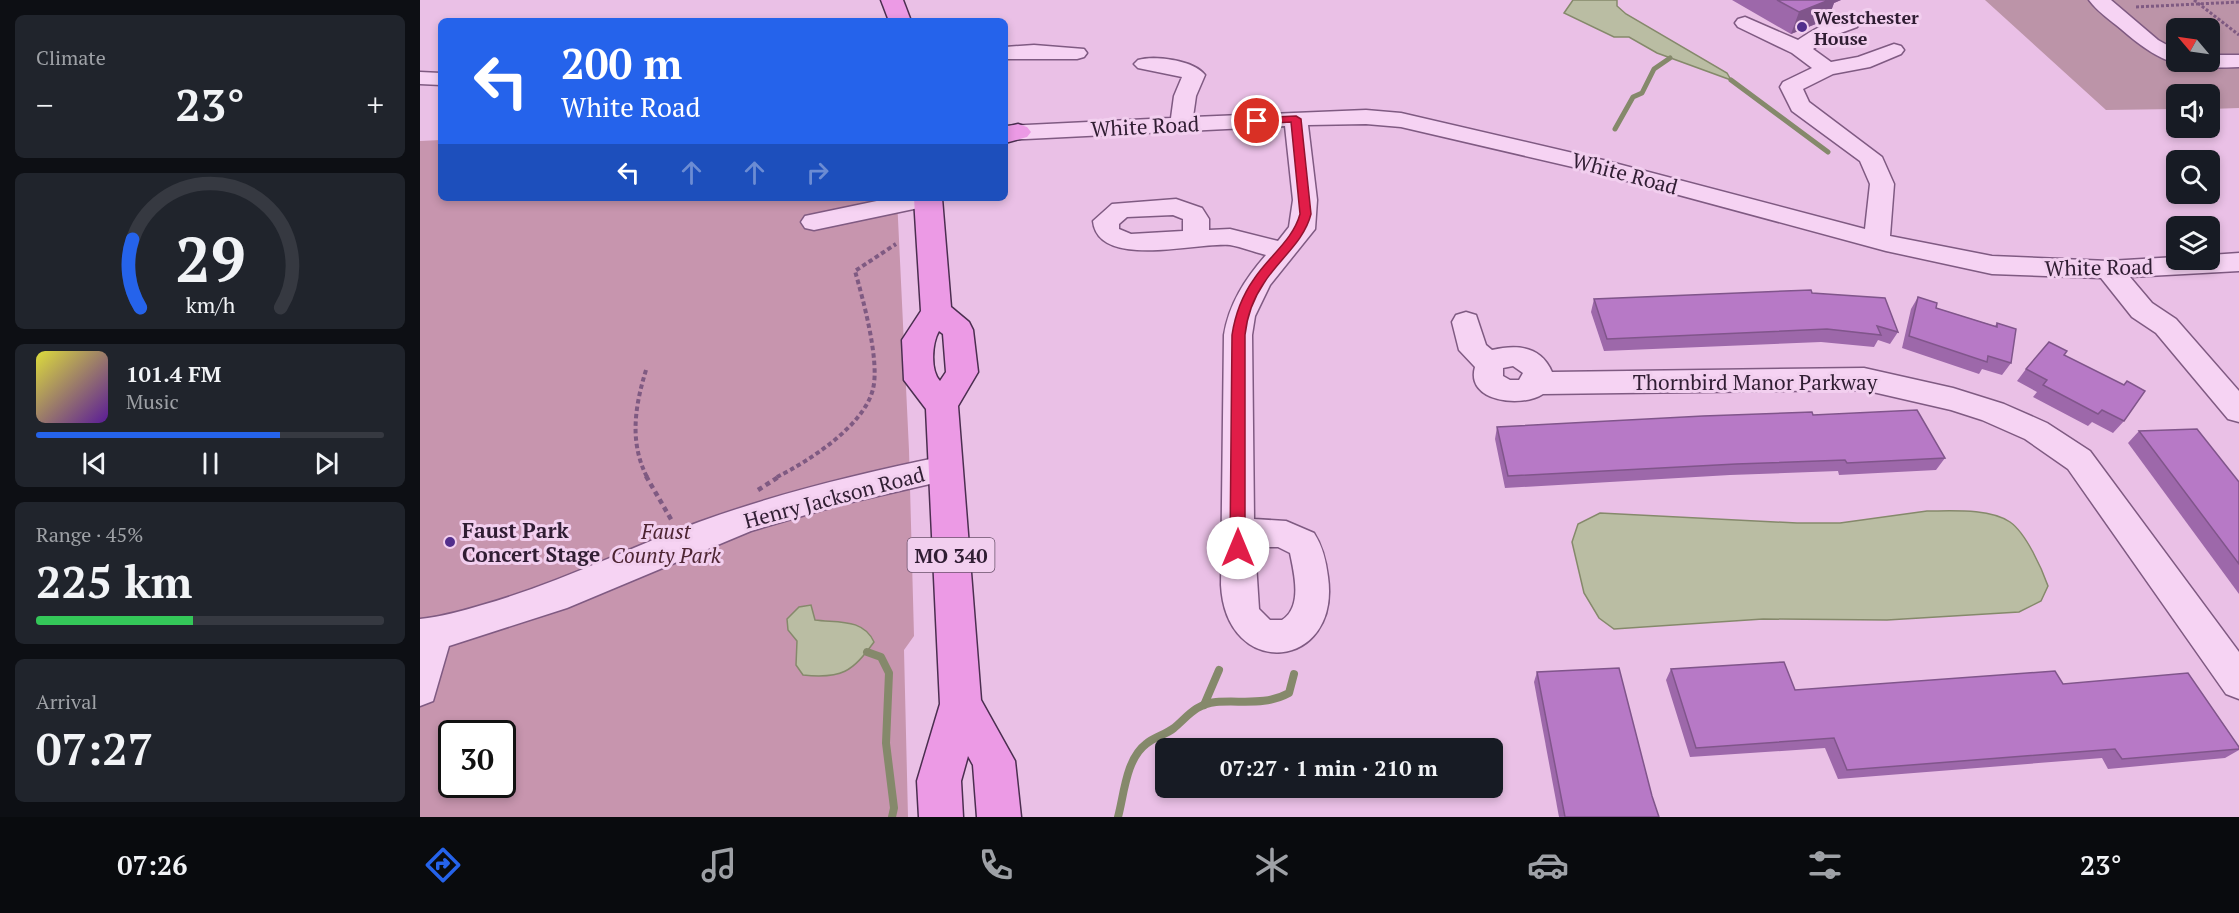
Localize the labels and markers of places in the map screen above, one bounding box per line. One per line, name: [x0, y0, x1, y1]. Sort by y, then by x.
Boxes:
place label: Westchester House: [1814, 5, 1919, 50]
marker: Westchester House: [1795, 20, 1809, 34]
pin: [1231, 95, 1282, 146]
place label: Faust Park Concert Stage: [462, 516, 600, 568]
marker: Faust Park Concert Stage: [443, 535, 457, 549]

